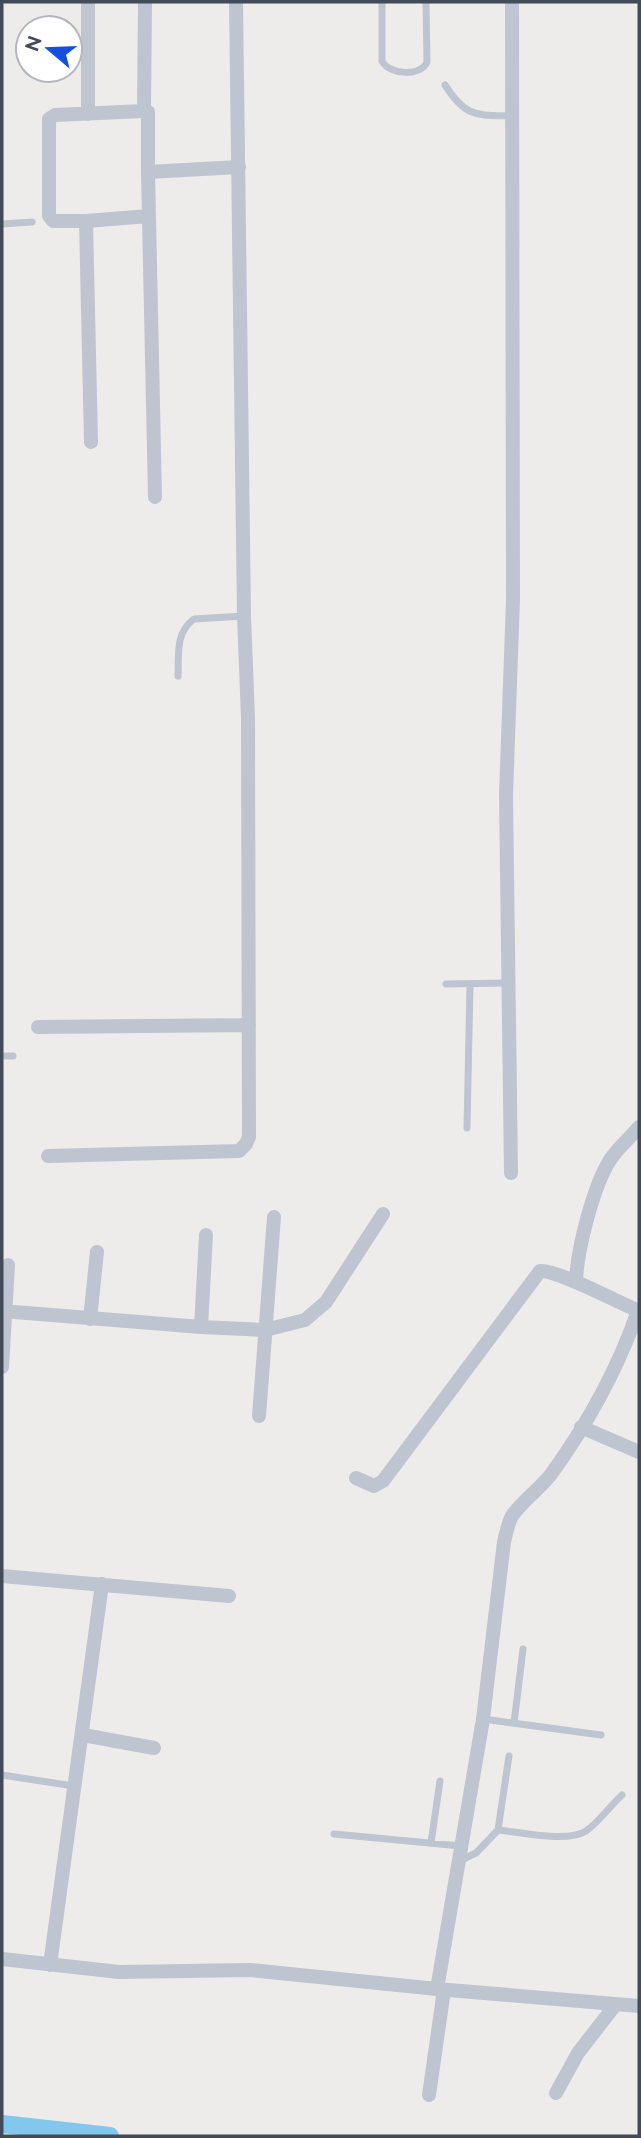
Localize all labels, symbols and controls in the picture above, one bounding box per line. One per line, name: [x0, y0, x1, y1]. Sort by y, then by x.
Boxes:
north arrow: [14, 14, 84, 84]
text: N: [20, 33, 46, 54]

